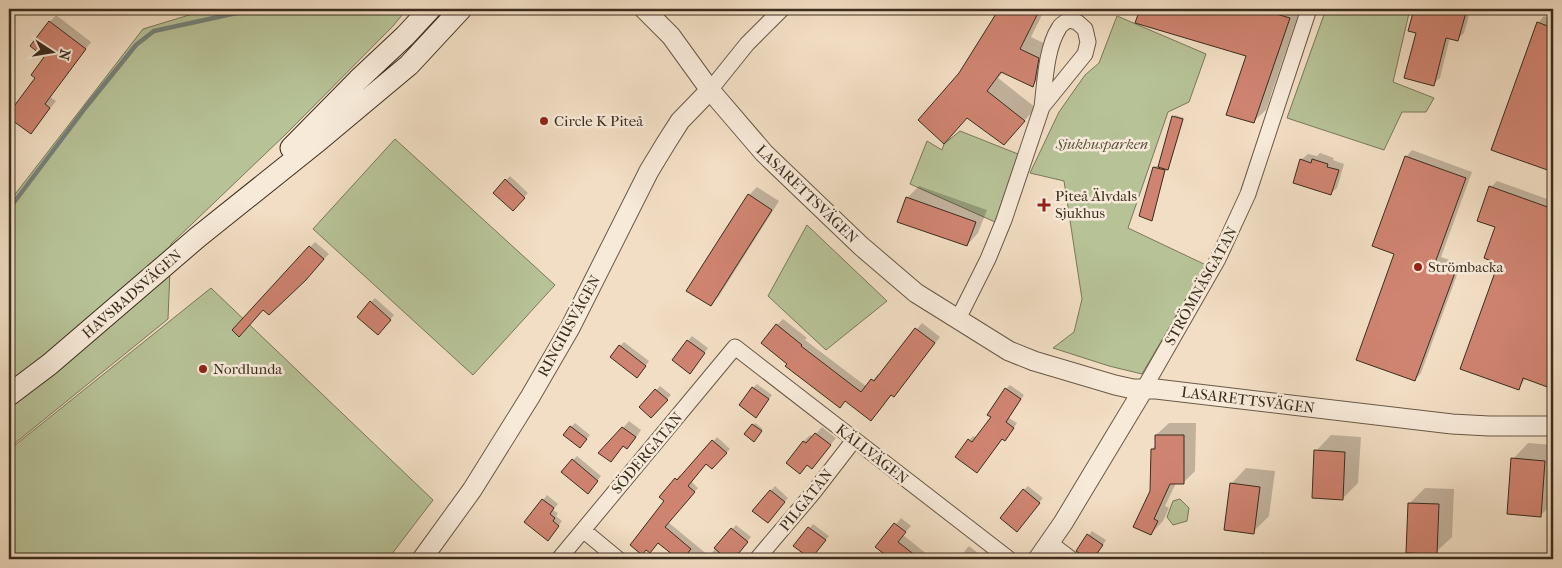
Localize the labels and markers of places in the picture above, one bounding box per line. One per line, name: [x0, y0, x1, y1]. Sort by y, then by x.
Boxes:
place label: Circle K Piteå: [554, 112, 644, 130]
marker: Circle K Piteå: [538, 115, 550, 127]
place label: Piteå Älvdals Sjukhus: [1055, 187, 1137, 222]
marker: Piteå Älvdals Sjukhus: [1037, 198, 1051, 212]
place label: Strömbacka: [1428, 258, 1504, 276]
marker: Strömbacka: [1412, 261, 1424, 273]
place label: Nordlunda: [213, 360, 283, 378]
marker: Nordlunda: [197, 363, 209, 375]

